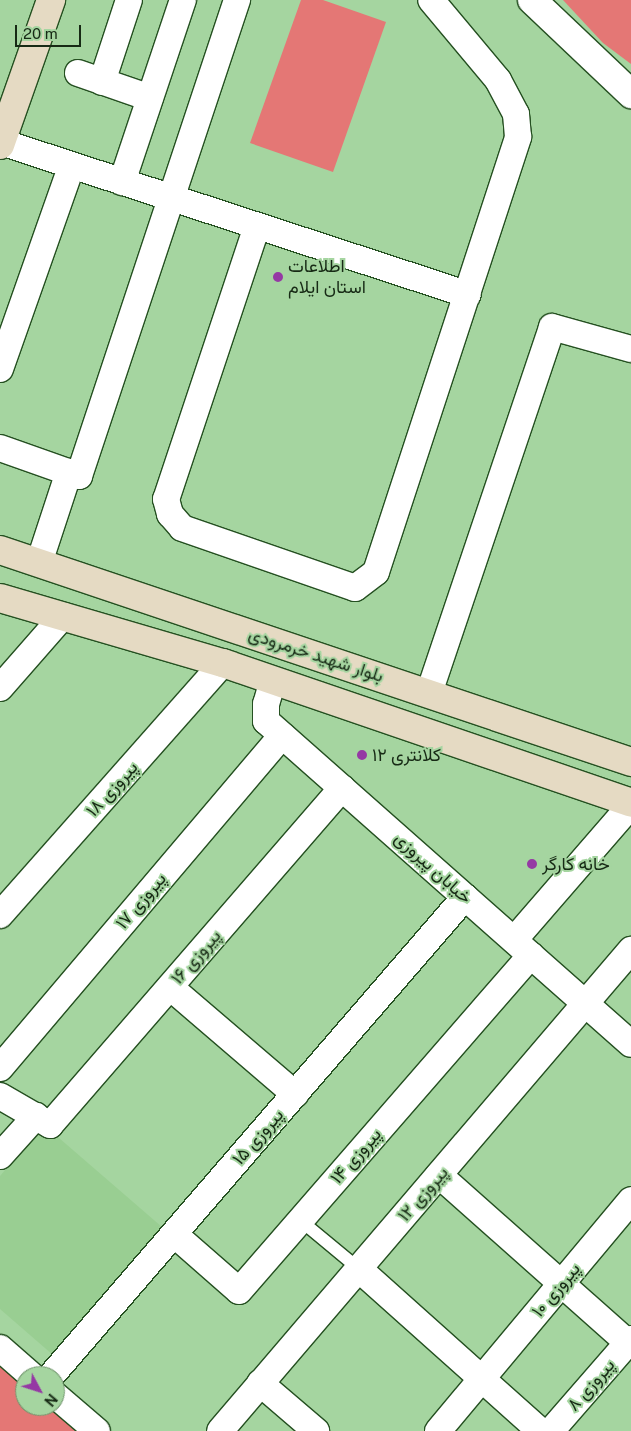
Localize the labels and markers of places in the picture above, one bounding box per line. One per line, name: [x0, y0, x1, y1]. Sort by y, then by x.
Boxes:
place label: اطلاعات استان ایلام: [288, 256, 366, 298]
marker: اطلاعات استان ایلام: [272, 271, 284, 283]
place label: کلانتری ۱۲: [372, 744, 441, 766]
marker: کلانتری ۱۲: [356, 749, 368, 761]
place label: خانه کارگر: [542, 853, 610, 875]
marker: خانه کارگر: [526, 858, 538, 870]

